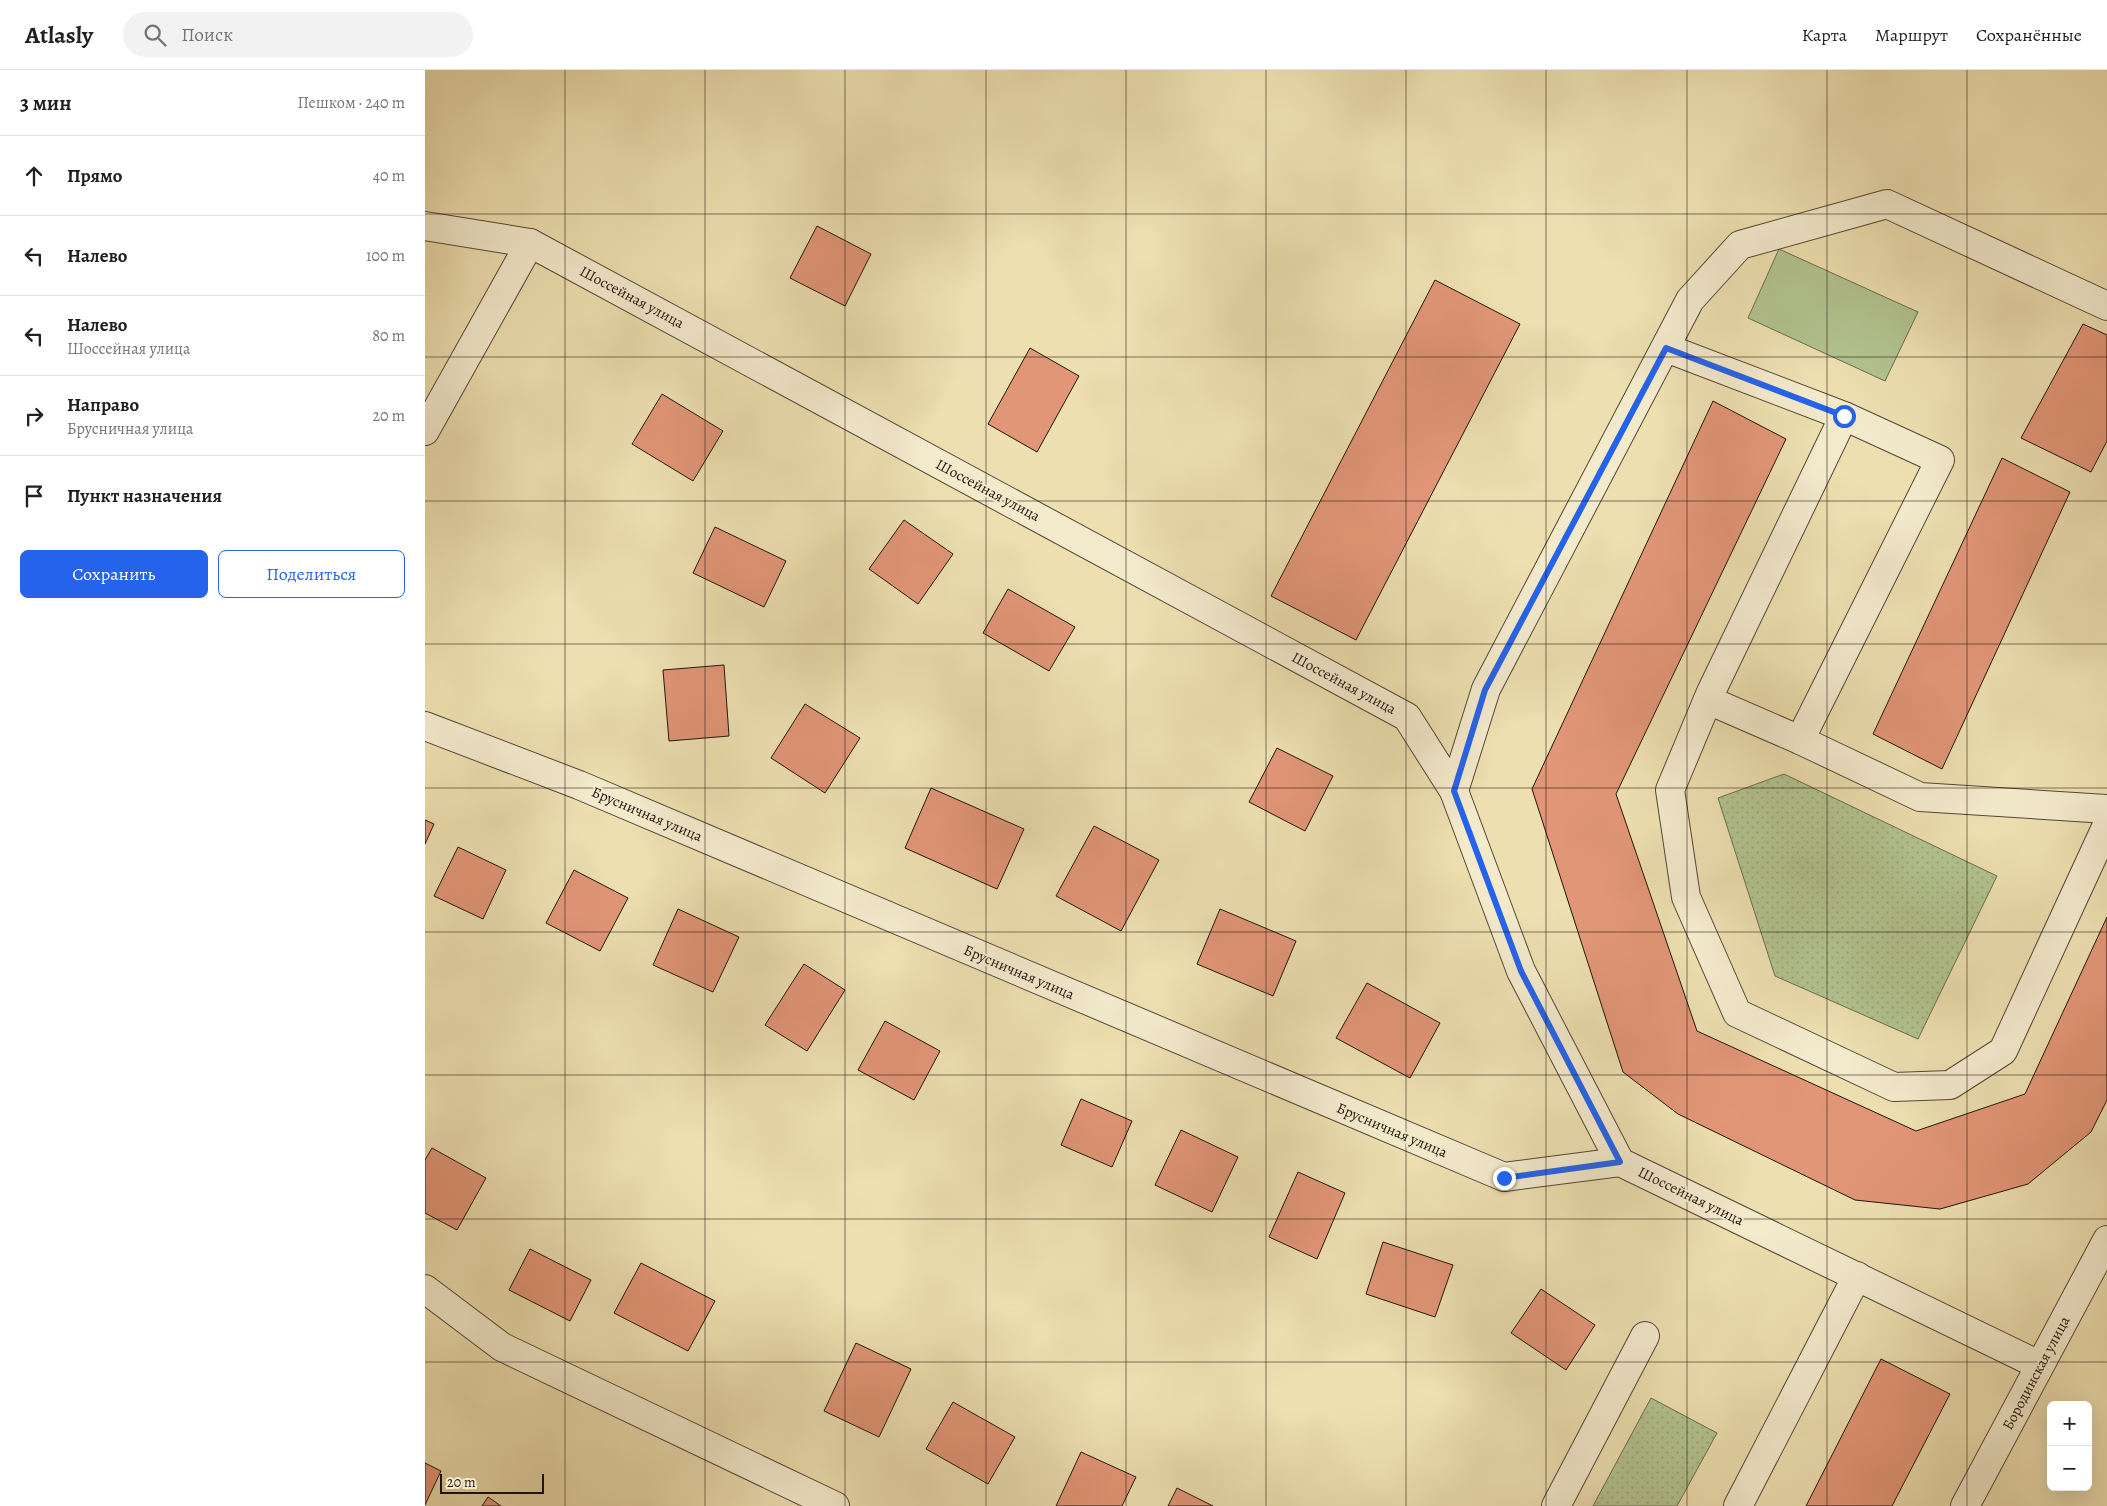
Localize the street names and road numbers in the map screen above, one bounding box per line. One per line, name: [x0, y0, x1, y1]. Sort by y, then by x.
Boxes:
street label: Шоссейная улица: [576, 261, 688, 333]
street label: Шоссейная улица: [932, 454, 1044, 526]
street label: Шоссейная улица: [1288, 647, 1400, 719]
street label: Брусничная улица: [589, 782, 706, 846]
street label: Брусничная улица: [961, 940, 1078, 1004]
street label: Брусничная улица: [1334, 1098, 1451, 1162]
street label: Шоссейная улица: [1635, 1162, 1747, 1230]
street label: Бородинская улица: [1998, 1312, 2075, 1433]

